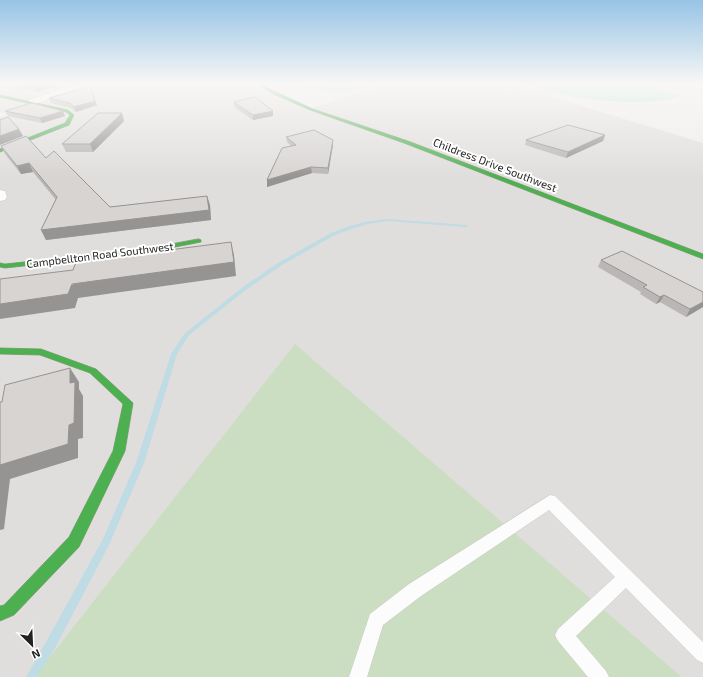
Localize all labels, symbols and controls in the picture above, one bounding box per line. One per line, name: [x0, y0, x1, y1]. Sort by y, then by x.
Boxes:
street label: Childress Drive Southwest: [432, 135, 559, 194]
street label: Campbellton Road Southwest: [26, 239, 174, 270]
north arrow: [12, 625, 52, 665]
text: N: [30, 647, 43, 662]

